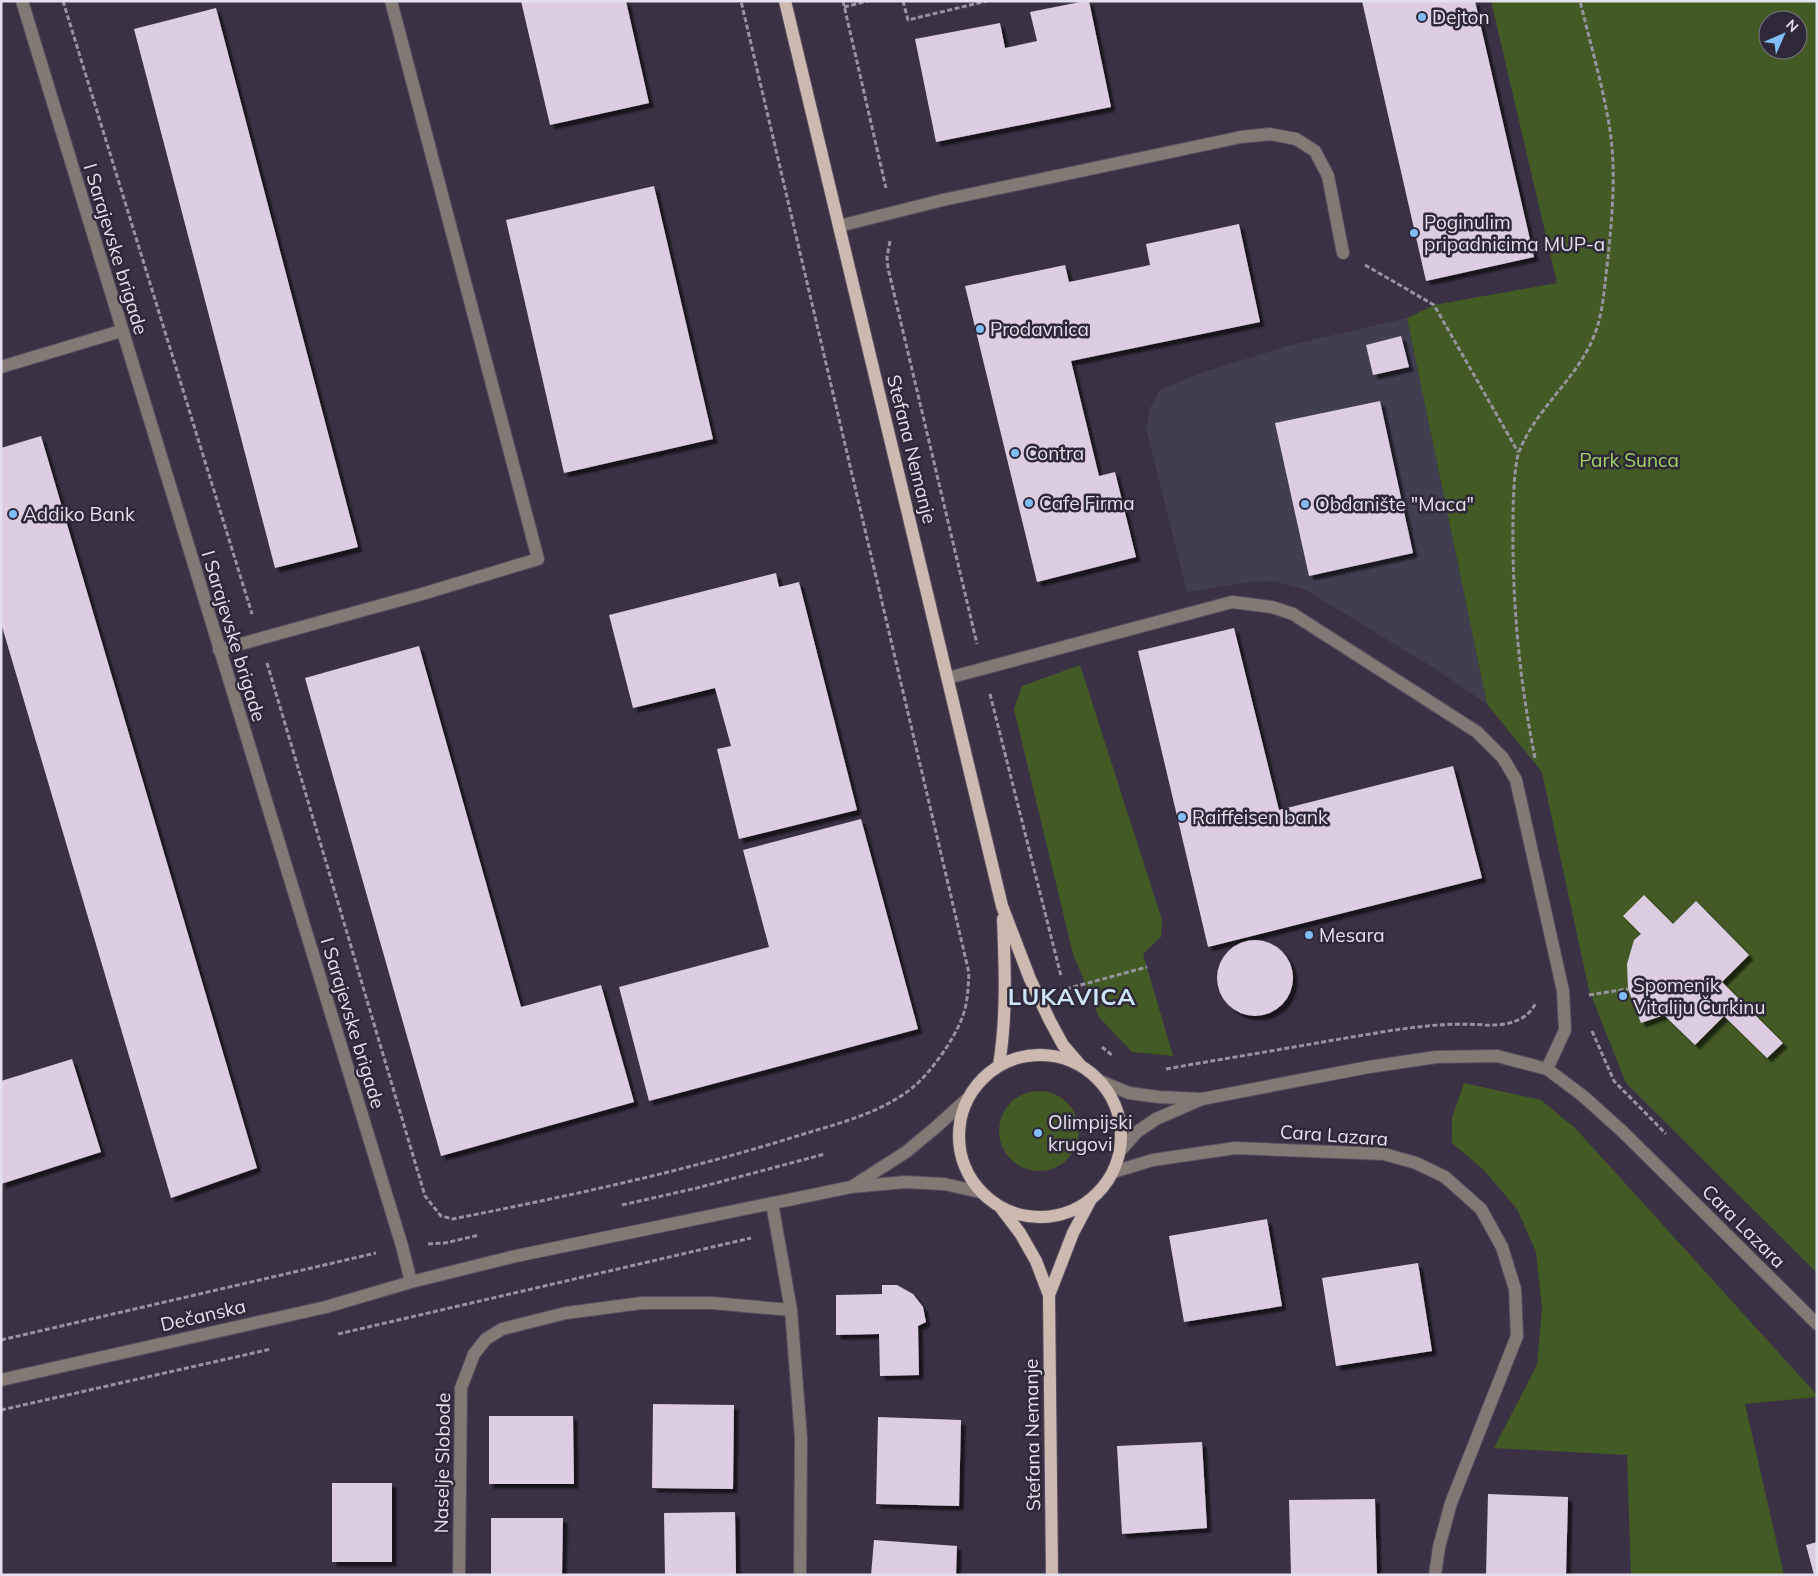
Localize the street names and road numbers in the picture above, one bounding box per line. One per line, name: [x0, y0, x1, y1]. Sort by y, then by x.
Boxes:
street label: I Sarajevske brigade: [79, 161, 153, 337]
street label: Stefana Nemanje: [882, 372, 942, 526]
street label: I Sarajevske brigade: [197, 548, 271, 724]
street label: I Sarajevske brigade: [316, 935, 390, 1111]
street label: Cara Lazara: [1279, 1119, 1389, 1151]
street label: Cara Lazara: [1697, 1179, 1791, 1273]
street label: Dečanska: [158, 1294, 248, 1336]
street label: Stefana Nemanje: [1019, 1359, 1045, 1511]
street label: Naselje Slobode: [429, 1392, 455, 1534]

